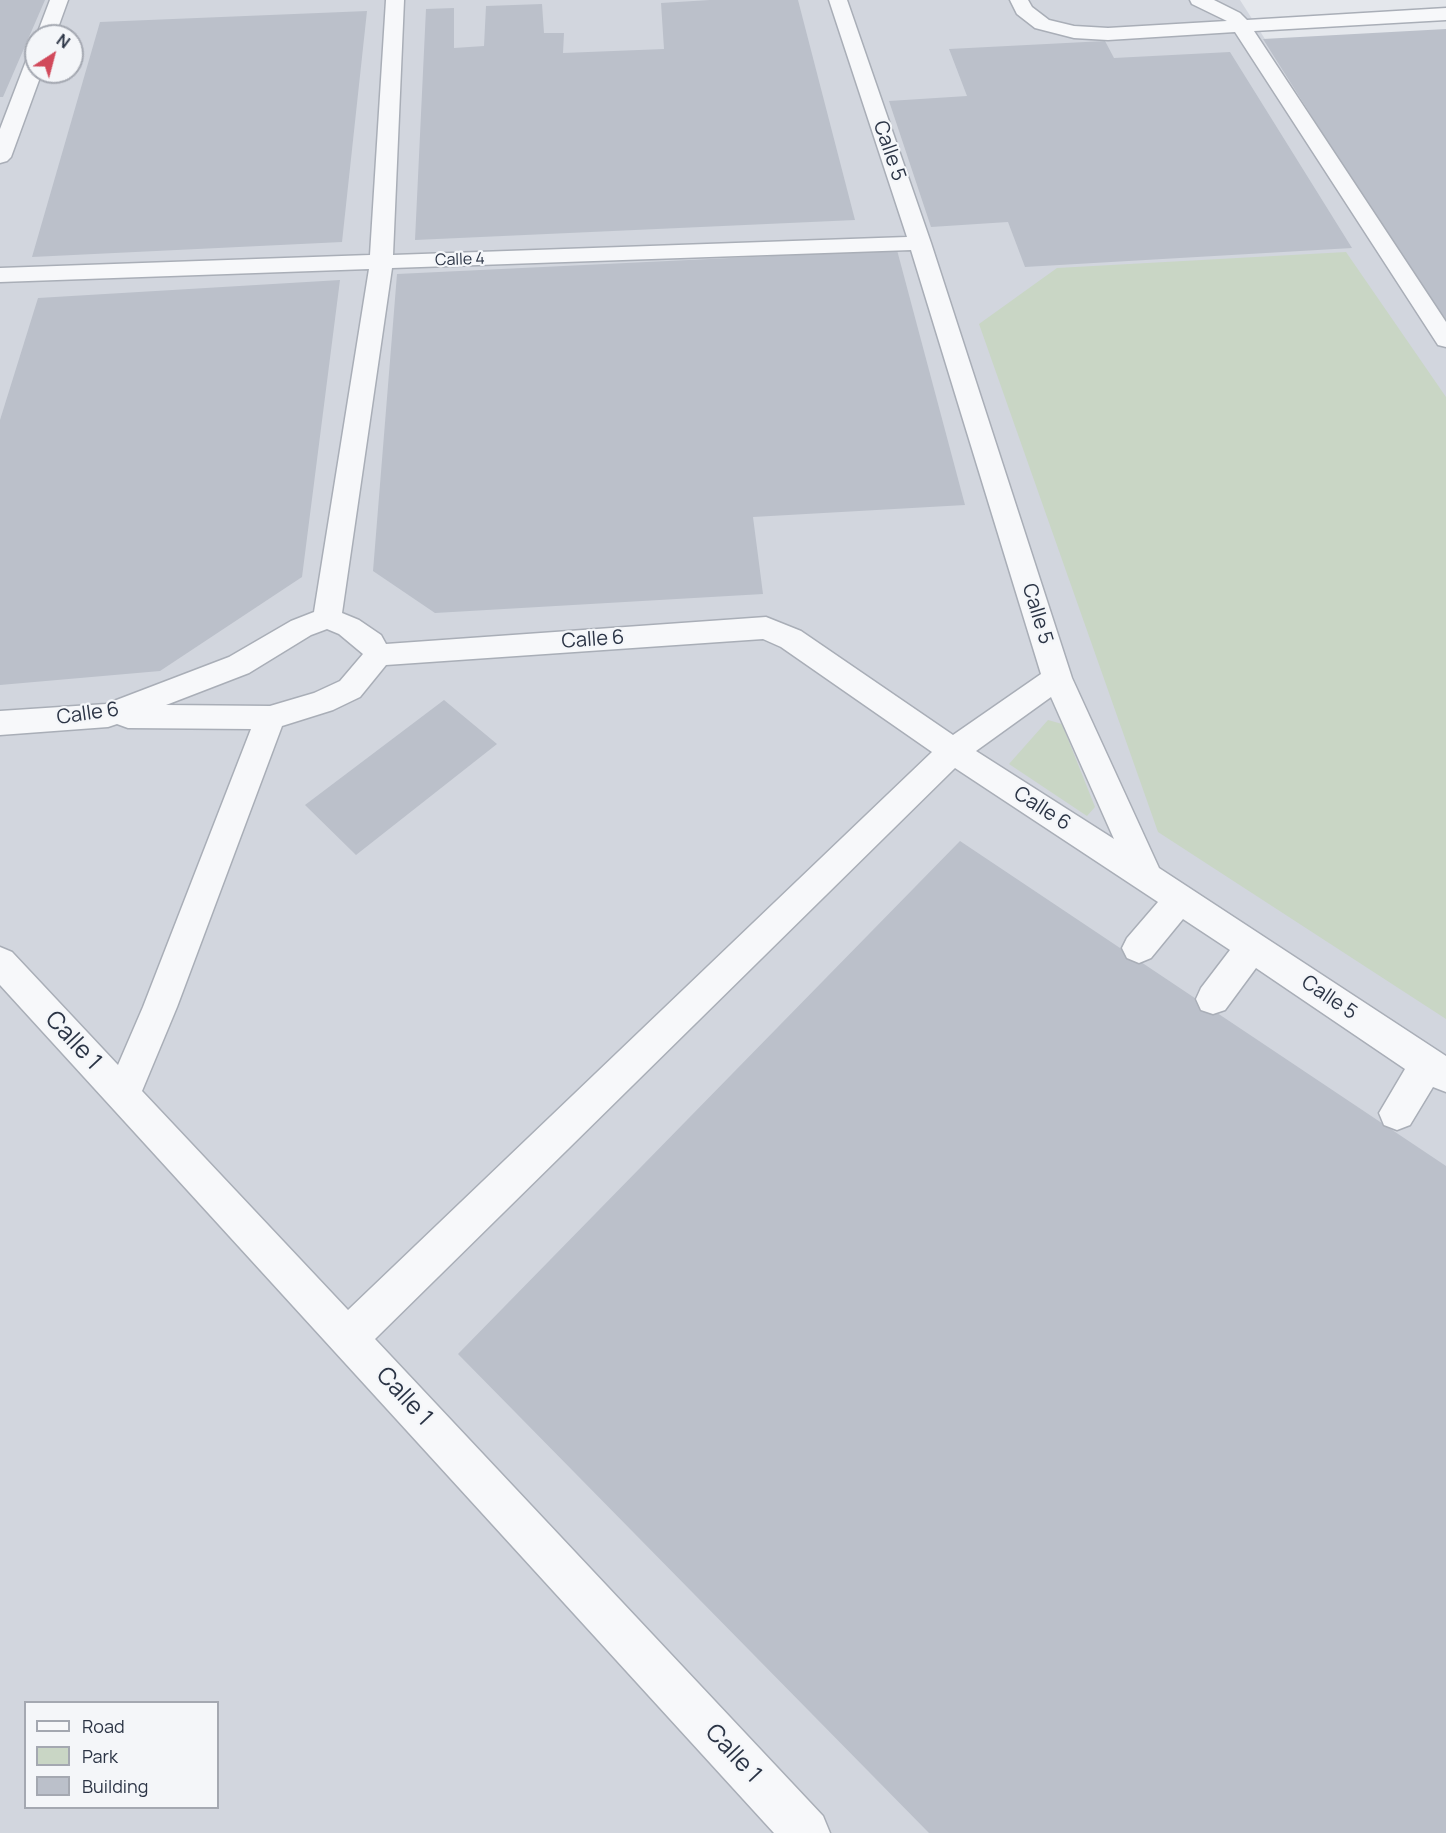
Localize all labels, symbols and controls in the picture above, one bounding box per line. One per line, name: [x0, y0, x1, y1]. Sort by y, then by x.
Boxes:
north arrow: [24, 24, 84, 84]
text: N: [52, 29, 75, 53]
street label: Calle 5: [868, 118, 910, 184]
street label: Calle 4: [435, 250, 485, 270]
street label: Calle 5: [1016, 581, 1058, 647]
street label: Calle 6: [561, 626, 625, 654]
street label: Calle 6: [55, 698, 121, 730]
street label: Calle 6: [1009, 782, 1075, 836]
street label: Calle 5: [1297, 971, 1361, 1025]
street label: Calle 1: [39, 1006, 107, 1076]
street label: Calle 1: [370, 1362, 438, 1432]
legend: [24, 1701, 219, 1809]
text: Road: [82, 1714, 125, 1738]
street label: Calle 1: [699, 1719, 767, 1789]
text: Park: [82, 1744, 118, 1768]
text: Building: [82, 1774, 148, 1798]

